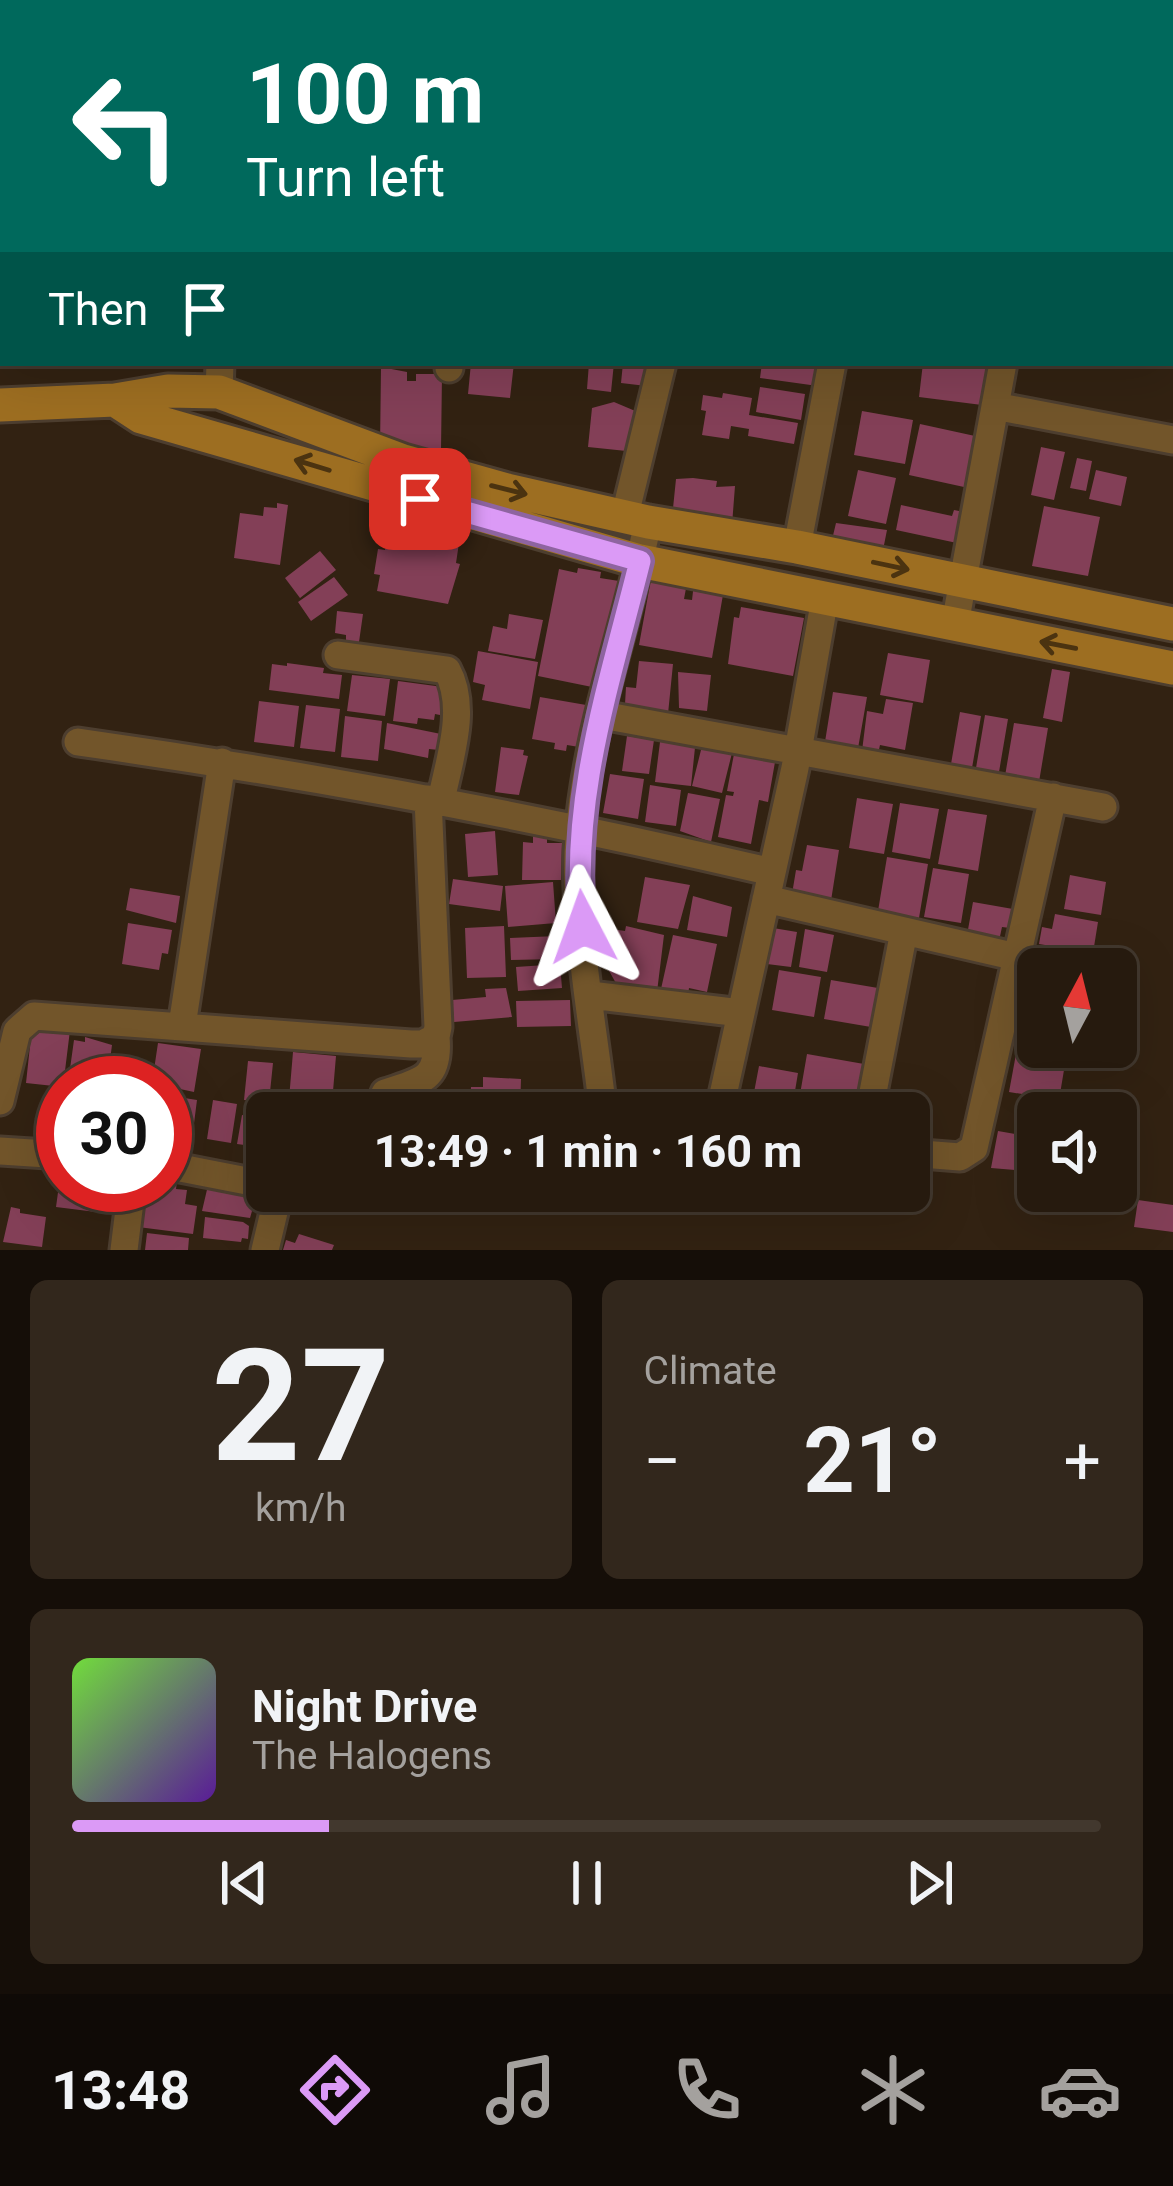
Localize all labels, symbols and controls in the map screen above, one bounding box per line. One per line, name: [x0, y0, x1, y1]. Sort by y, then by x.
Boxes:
text: 100 m: [246, 45, 484, 144]
icon: left: [48, 48, 204, 204]
text: Turn left: [246, 146, 445, 209]
icon: arrive: [172, 276, 238, 342]
text: Then: [48, 283, 148, 336]
pin: [369, 448, 471, 550]
one-way arrow: [294, 453, 332, 475]
icon: arrive: [387, 466, 453, 532]
one-way arrow: [489, 480, 527, 502]
one-way arrow: [870, 556, 909, 578]
one-way arrow: [1040, 633, 1079, 655]
position arrow: [520, 864, 646, 990]
north arrow: [1017, 948, 1137, 1068]
map controls: [1017, 948, 1137, 1212]
speed limit sign: 30: [36, 1056, 192, 1212]
button: sound: [1017, 1092, 1137, 1212]
text: 13:49 · 1 min · 160 m: [374, 1125, 802, 1178]
text: 27: [211, 1315, 390, 1498]
text: Climate: [644, 1348, 777, 1394]
text: 21°: [803, 1409, 942, 1514]
text: −: [644, 1423, 681, 1500]
text: +: [1064, 1423, 1101, 1500]
text: km/h: [255, 1485, 347, 1531]
text: Night Drive: [252, 1680, 477, 1733]
text: The Halogens: [252, 1733, 492, 1779]
icon: previous: [211, 1850, 277, 1916]
icon: pause: [554, 1850, 620, 1916]
icon: next: [897, 1850, 963, 1916]
icon: directions: [293, 2048, 377, 2132]
icon: music: [479, 2048, 563, 2132]
icon: phone: [665, 2048, 749, 2132]
icon: climate: [851, 2048, 935, 2132]
icon: car: [1038, 2048, 1122, 2132]
text: 13:48: [51, 2059, 190, 2122]

